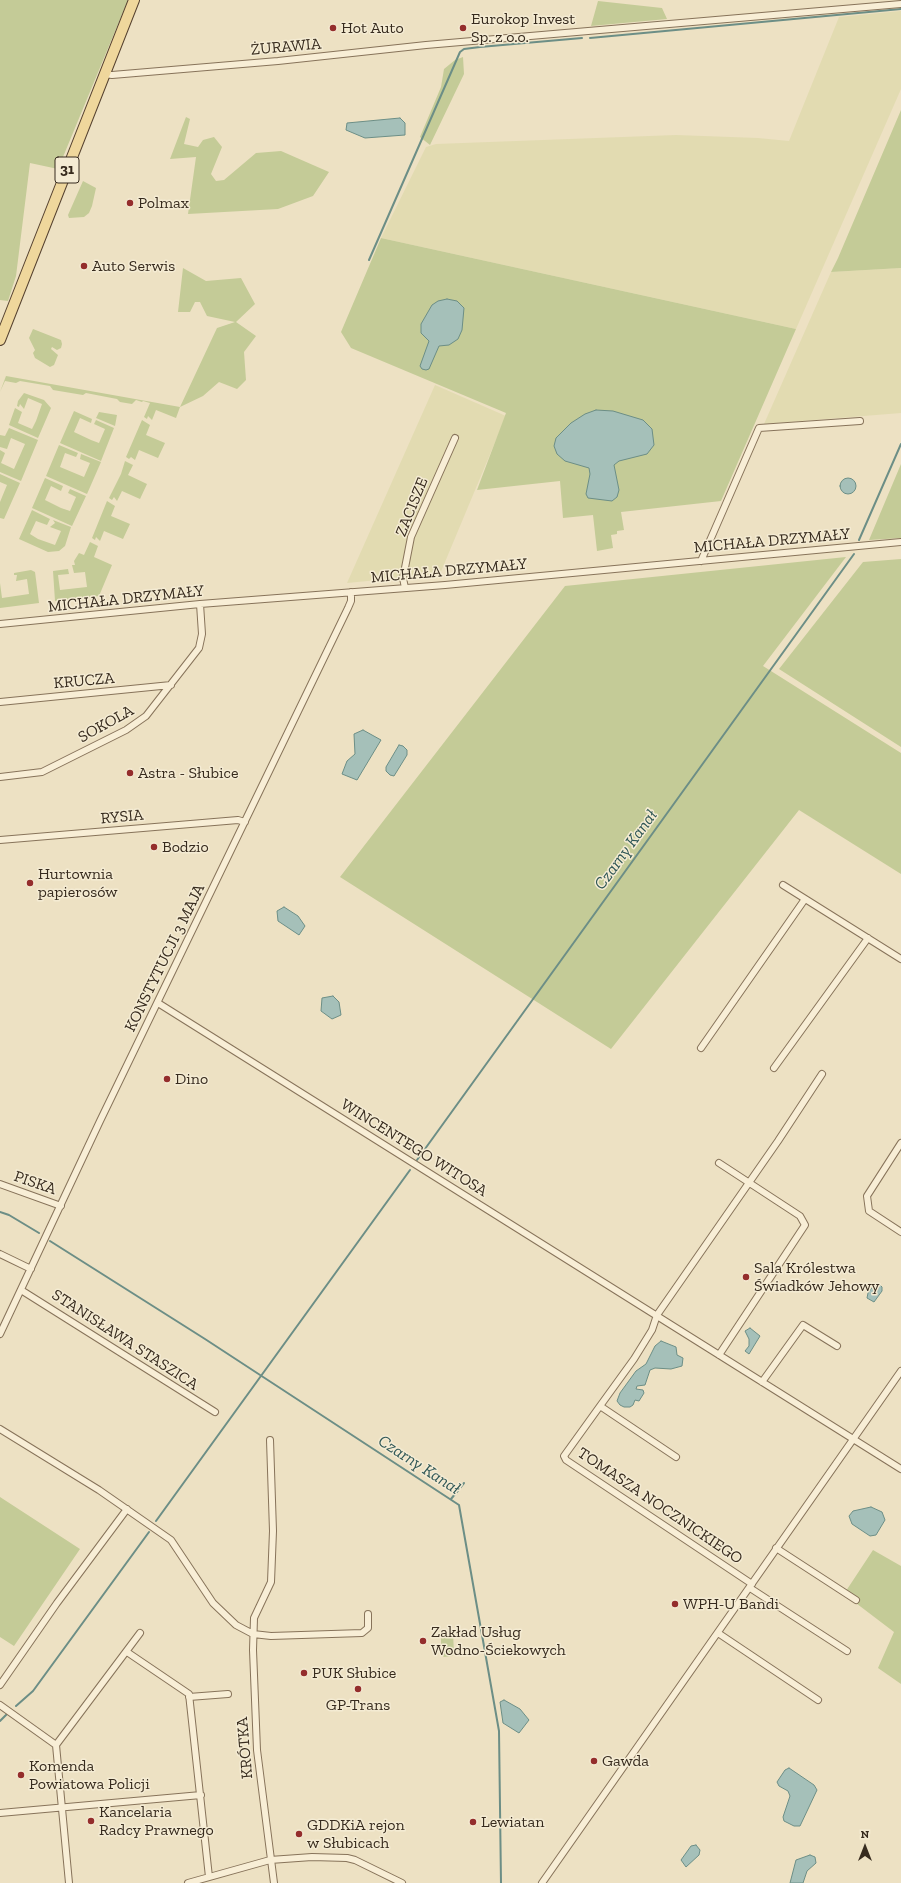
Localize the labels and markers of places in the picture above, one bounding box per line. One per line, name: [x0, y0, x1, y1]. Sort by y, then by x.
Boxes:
place label: Eurokop Invest Sp. z o.o.: [471, 9, 575, 47]
place label: Hot Auto: [341, 18, 404, 38]
marker: Hot Auto: [328, 23, 338, 33]
marker: Eurokop Invest Sp. z o.o.: [458, 23, 468, 33]
place label: Polmax: [138, 193, 189, 213]
marker: Polmax: [125, 198, 135, 208]
place label: Auto Serwis: [92, 256, 175, 276]
marker: Auto Serwis: [79, 261, 89, 271]
place label: Astra - Słubice: [138, 763, 238, 783]
marker: Astra - Słubice: [125, 768, 135, 778]
place label: Bodzio: [162, 837, 209, 857]
marker: Bodzio: [149, 842, 159, 852]
place label: Hurtownia papierosów: [38, 864, 118, 902]
marker: Hurtownia papierosów: [25, 878, 35, 888]
place label: Dino: [175, 1069, 208, 1089]
marker: Dino: [162, 1074, 172, 1084]
place label: Sala Królestwa Świadków Jehowy: [754, 1258, 880, 1296]
marker: Sala Królestwa Świadków Jehowy: [741, 1272, 751, 1282]
place label: WPH-U Bandi: [683, 1594, 779, 1614]
marker: WPH-U Bandi: [670, 1599, 680, 1609]
place label: Zakład Usług Wodno-Ściekowych: [431, 1622, 566, 1660]
marker: Zakład Usług Wodno-Ściekowych: [418, 1636, 428, 1646]
place label: PUK Słubice: [312, 1663, 396, 1683]
marker: PUK Słubice: [299, 1668, 309, 1678]
marker: GP-Trans: [353, 1684, 363, 1694]
place label: GP-Trans: [326, 1695, 390, 1715]
place label: Gawda: [602, 1751, 649, 1771]
place label: Komenda Powiatowa Policji: [29, 1756, 150, 1794]
marker: Gawda: [589, 1756, 599, 1766]
marker: Komenda Powiatowa Policji: [16, 1770, 26, 1780]
place label: Kancelaria Radcy Prawnego: [99, 1802, 214, 1840]
place label: Lewiatan: [481, 1812, 544, 1832]
place label: GDDKiA rejon w Słubicach: [307, 1815, 405, 1853]
marker: Kancelaria Radcy Prawnego: [86, 1816, 96, 1826]
marker: Lewiatan: [468, 1817, 478, 1827]
marker: GDDKiA rejon w Słubicach: [294, 1829, 304, 1839]

